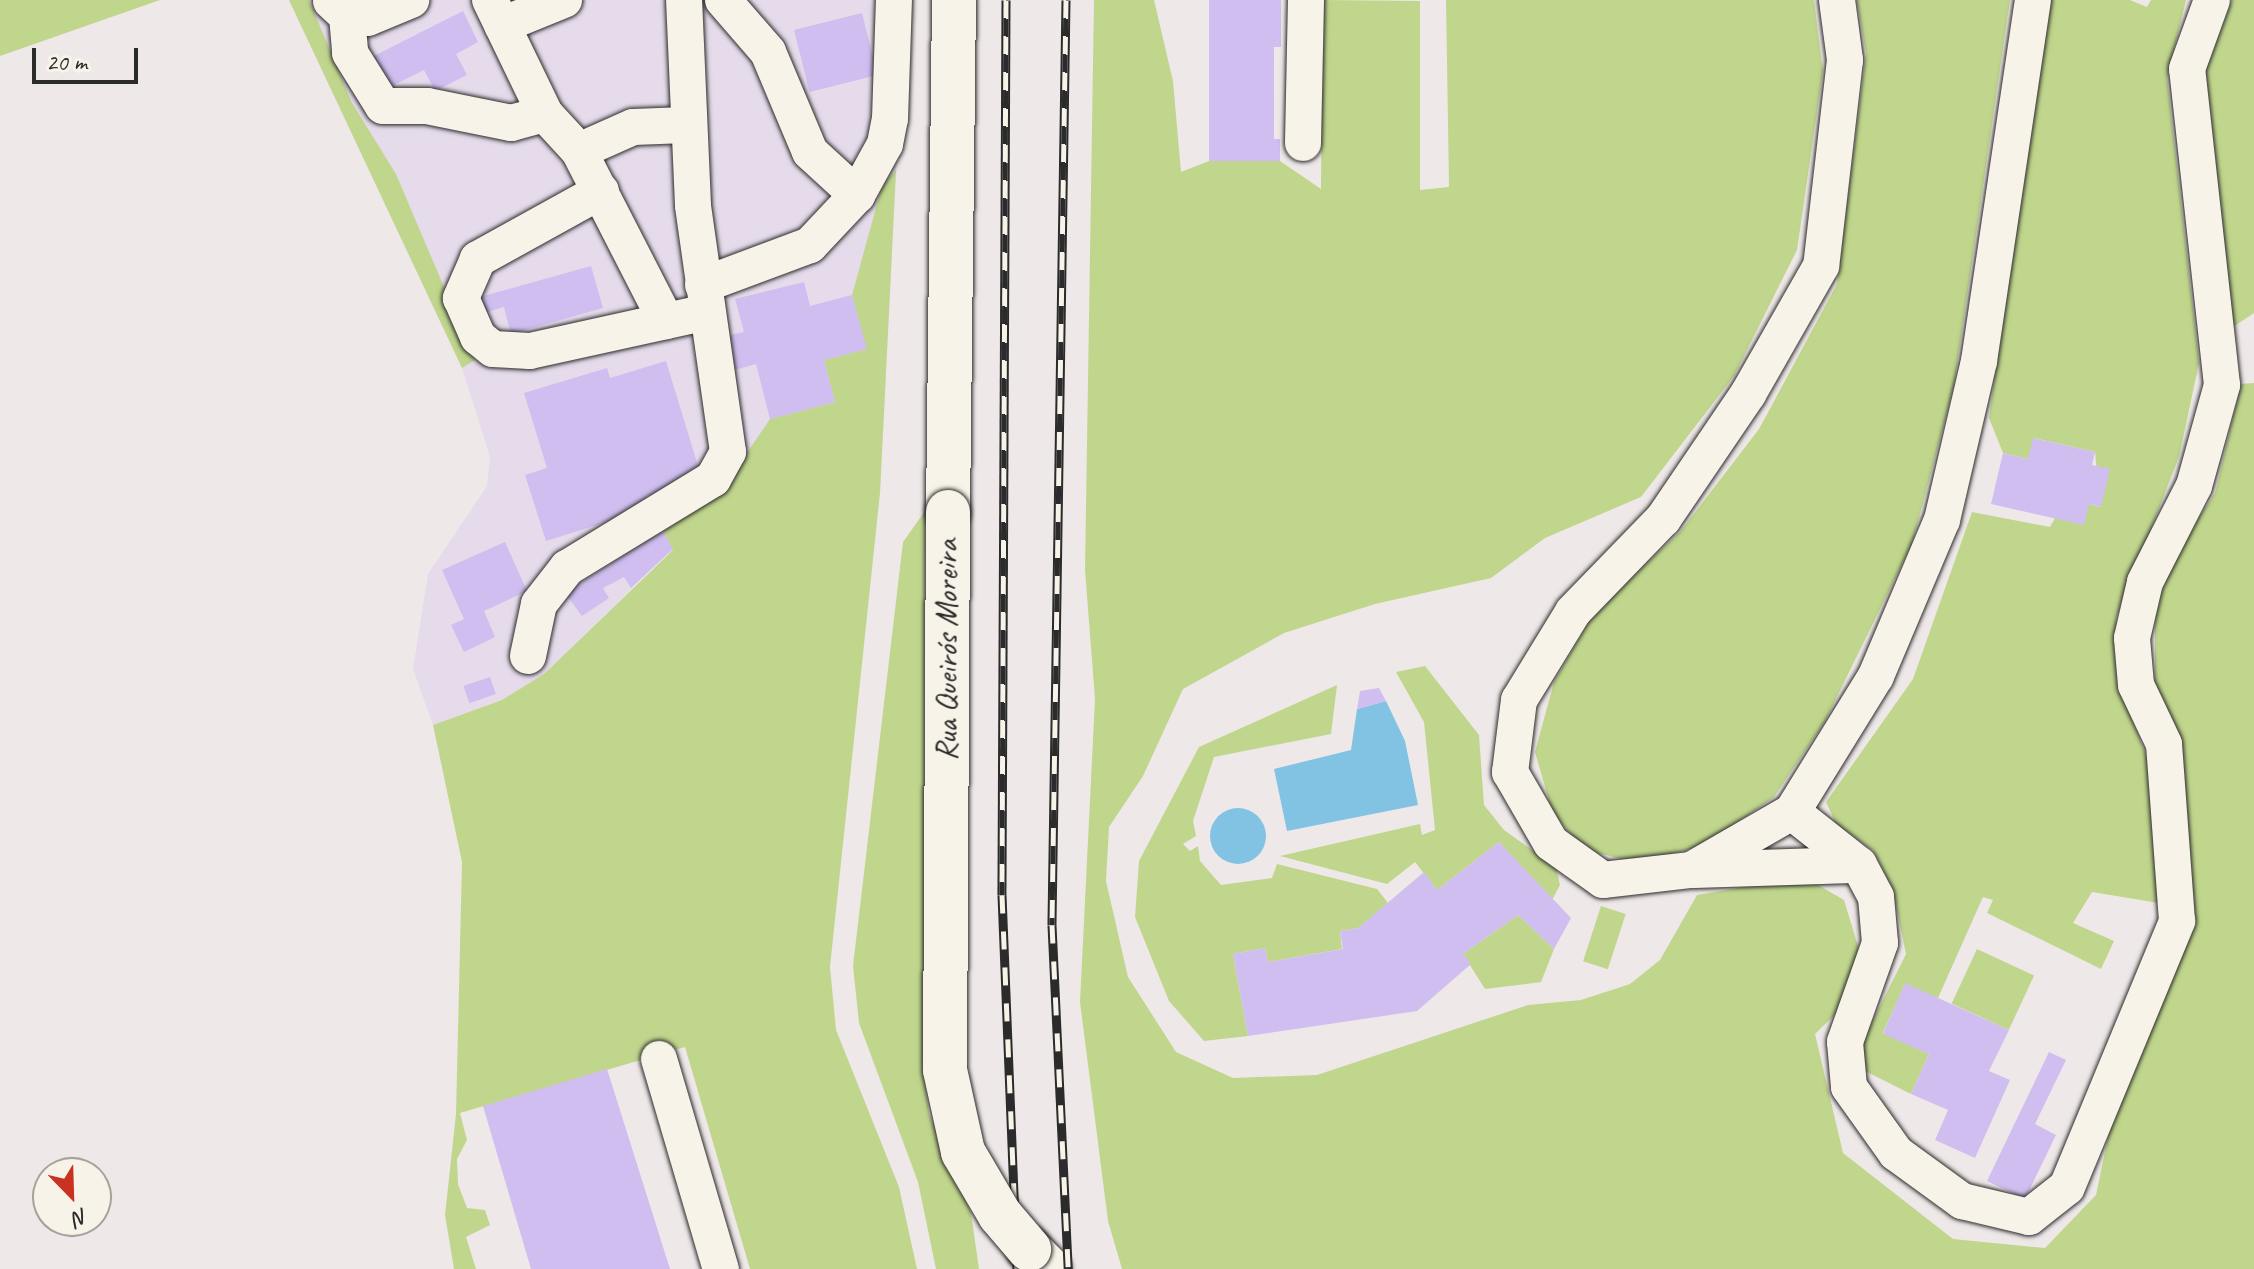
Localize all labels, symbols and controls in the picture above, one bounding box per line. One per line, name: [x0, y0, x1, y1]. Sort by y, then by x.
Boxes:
scale bar: [36, 32, 142, 82]
text: 20 m: [46, 47, 87, 77]
street label: Rua Queirós Moreira: [928, 539, 966, 761]
north arrow: [32, 1157, 112, 1237]
text: N: [69, 1202, 92, 1233]

